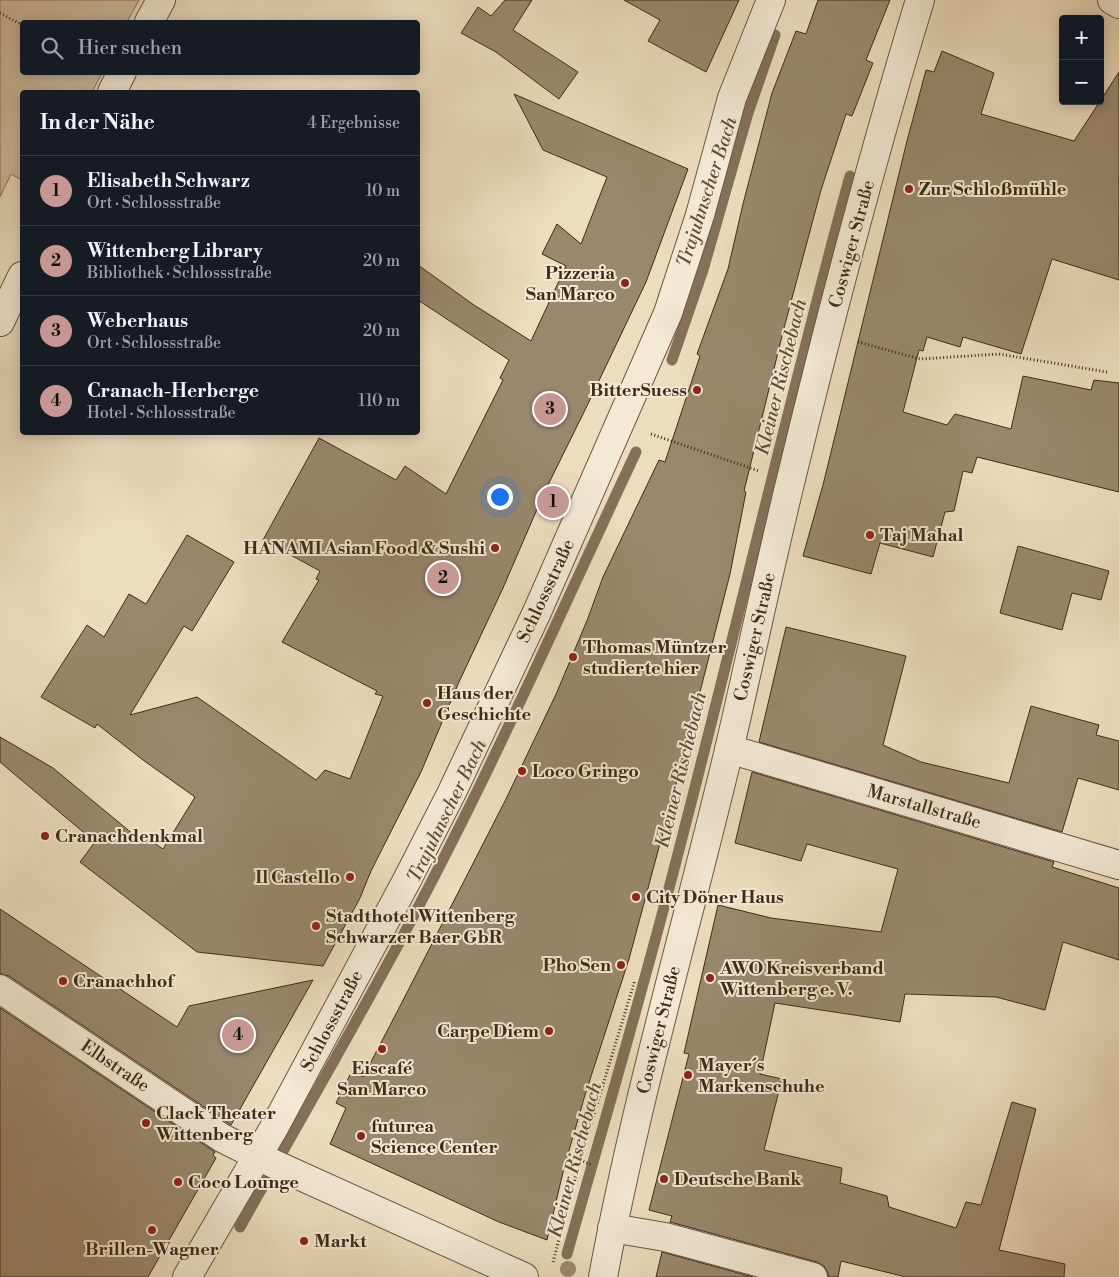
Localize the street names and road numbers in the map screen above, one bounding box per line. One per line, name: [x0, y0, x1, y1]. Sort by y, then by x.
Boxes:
street label: Coswiger Straße: [824, 178, 880, 310]
street label: Schlossstraße: [512, 536, 580, 646]
street label: Coswiger Straße: [729, 570, 781, 704]
street label: Marstallstraße: [864, 780, 984, 834]
street label: Coswiger Straße: [632, 963, 686, 1097]
street label: Schlossstraße: [296, 966, 368, 1076]
street label: Elbstraße: [76, 1035, 154, 1097]

